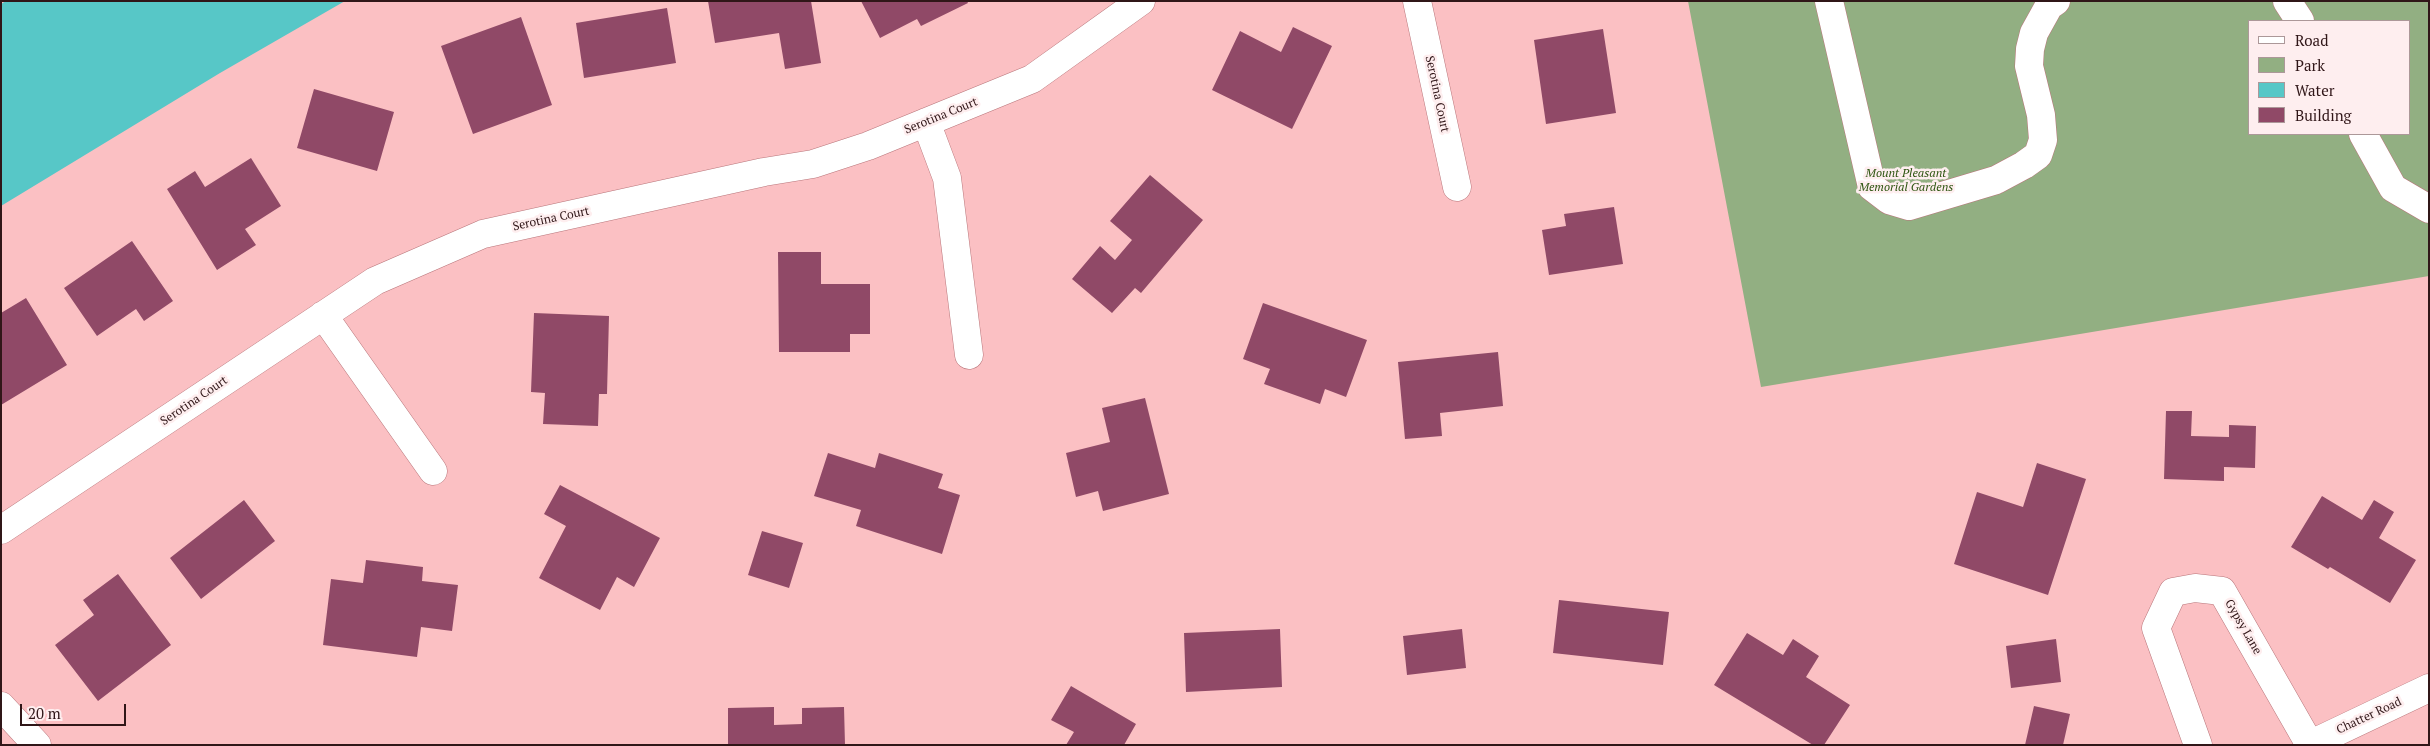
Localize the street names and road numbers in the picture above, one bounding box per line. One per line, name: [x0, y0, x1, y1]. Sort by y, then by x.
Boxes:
street label: Serotina Court: [1422, 54, 1452, 134]
street label: Serotina Court: [902, 95, 980, 137]
street label: Serotina Court: [511, 204, 591, 234]
street label: Serotina Court: [158, 373, 230, 429]
street label: Gypsy Lane: [2221, 597, 2265, 657]
street label: Chatter Road: [2334, 695, 2404, 737]

